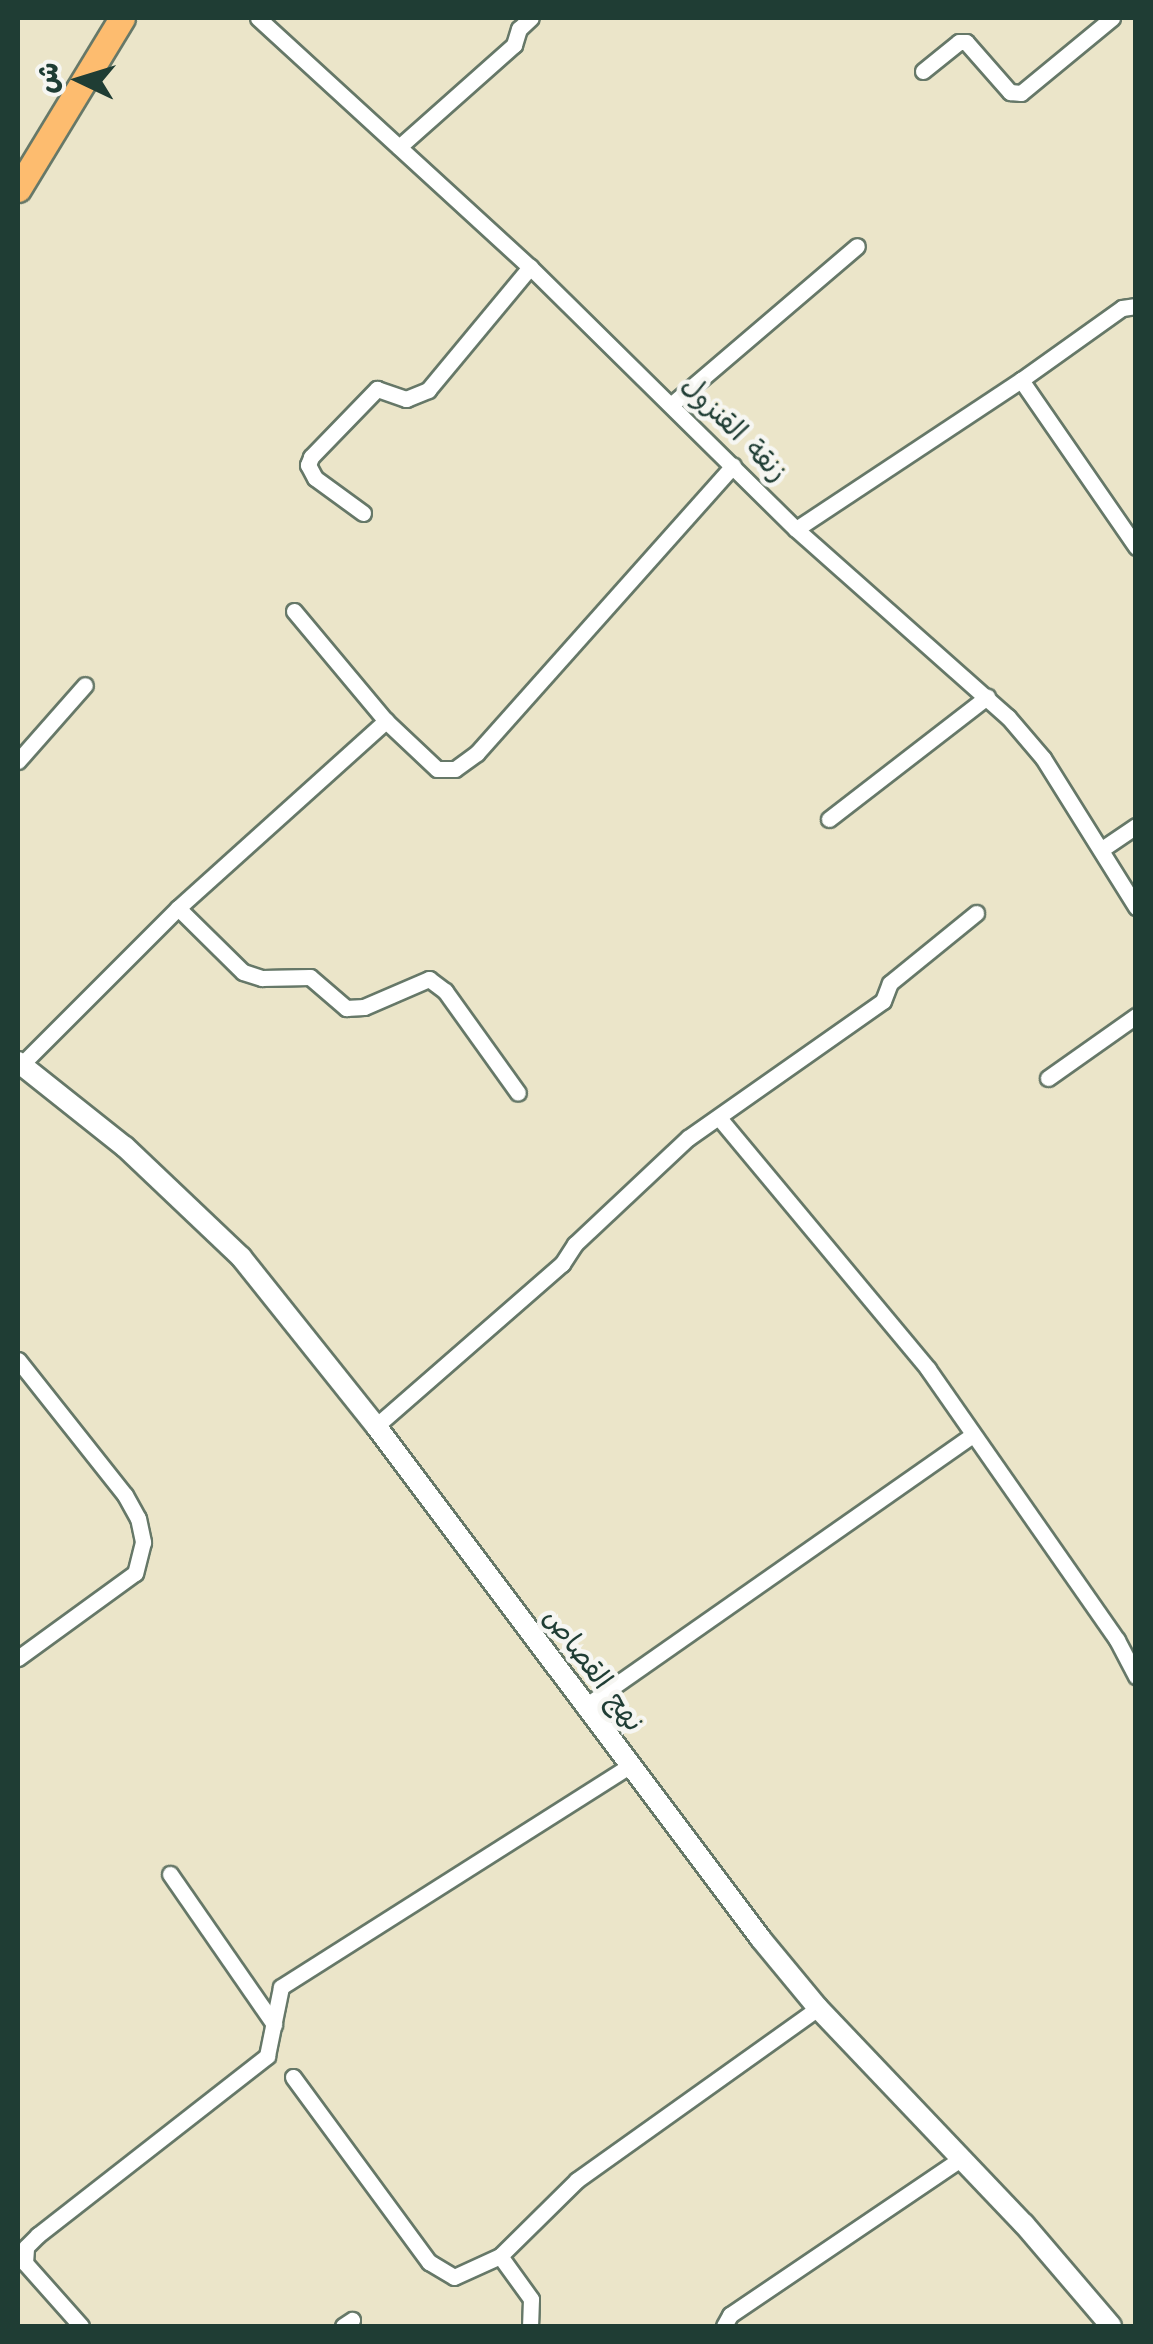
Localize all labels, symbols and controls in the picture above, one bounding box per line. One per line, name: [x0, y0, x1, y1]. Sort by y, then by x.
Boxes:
north arrow: [30, 30, 130, 130]
text: ش: [26, 61, 73, 95]
street label: زنقة القنزول: [673, 370, 793, 490]
street label: نهج القصاص: [535, 1603, 649, 1739]

